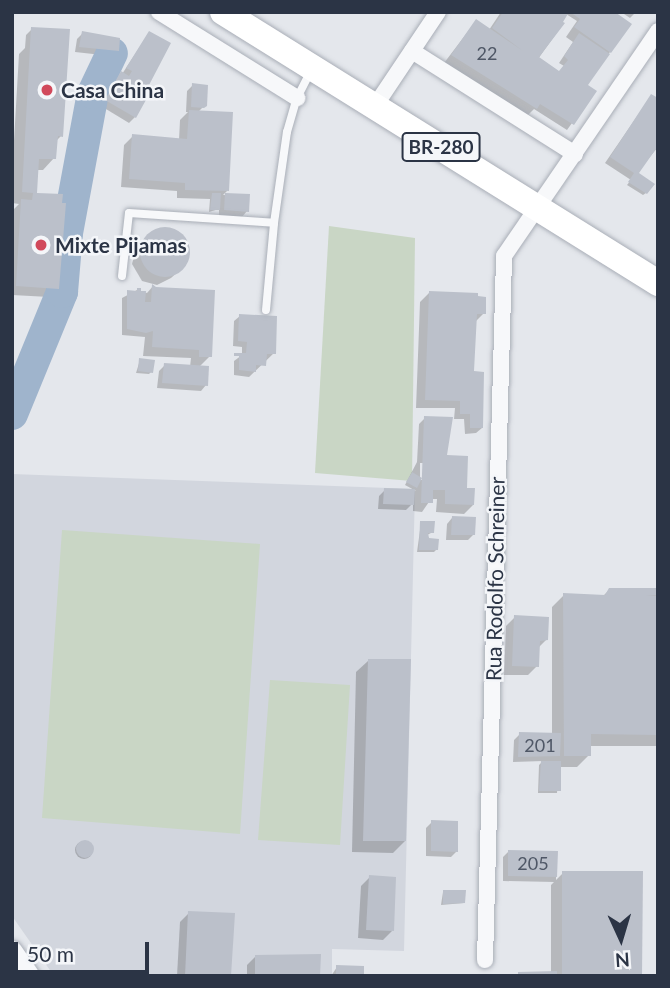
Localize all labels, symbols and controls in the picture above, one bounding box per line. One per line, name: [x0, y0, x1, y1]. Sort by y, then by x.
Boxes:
house number: 22: [477, 42, 497, 64]
place label: Casa China: [61, 77, 164, 103]
marker: Casa China: [39, 82, 55, 98]
road number: BR-280: [401, 132, 481, 162]
place label: Mixte Pijamas: [55, 232, 187, 258]
marker: Mixte Pijamas: [33, 237, 49, 253]
street label: Rua Rodolfo Schreiner: [481, 477, 509, 681]
house number: 201: [524, 734, 556, 756]
house number: 205: [517, 852, 549, 874]
north arrow: [586, 904, 656, 974]
scale bar: [18, 928, 152, 972]
text: 50 m: [27, 941, 74, 966]
text: N: [614, 948, 631, 972]

